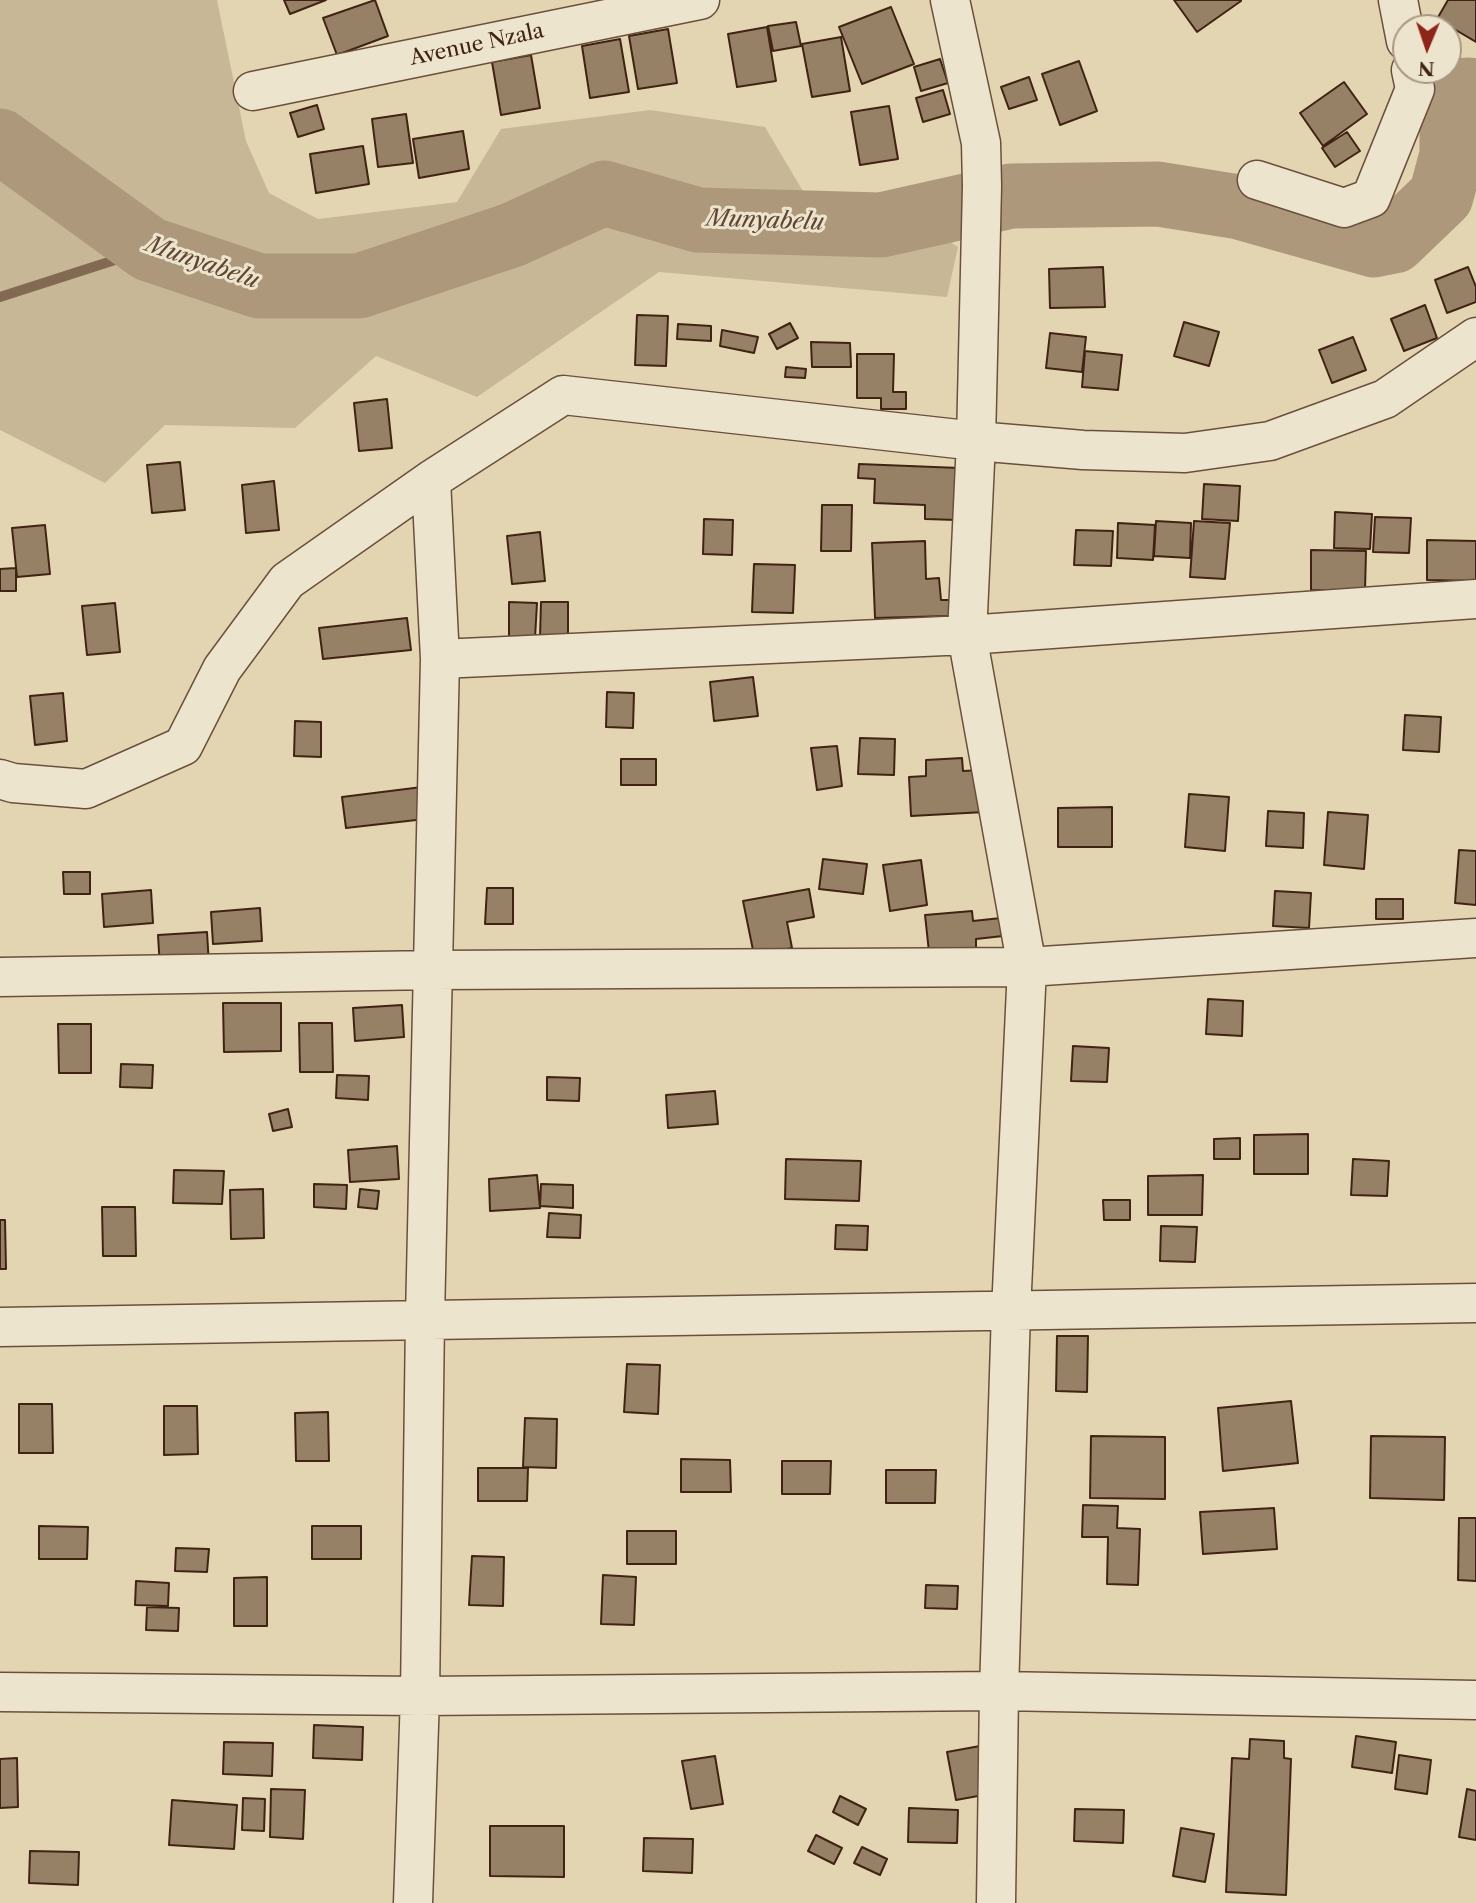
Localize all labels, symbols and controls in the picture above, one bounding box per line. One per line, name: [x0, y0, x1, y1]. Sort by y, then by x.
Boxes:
north arrow: [1392, 14, 1462, 84]
street label: Avenue Nzala: [408, 19, 546, 71]
text: N: [1418, 57, 1435, 80]
water label: Munyabelu: [706, 205, 824, 237]
water label: Munyabelu: [142, 231, 262, 295]

